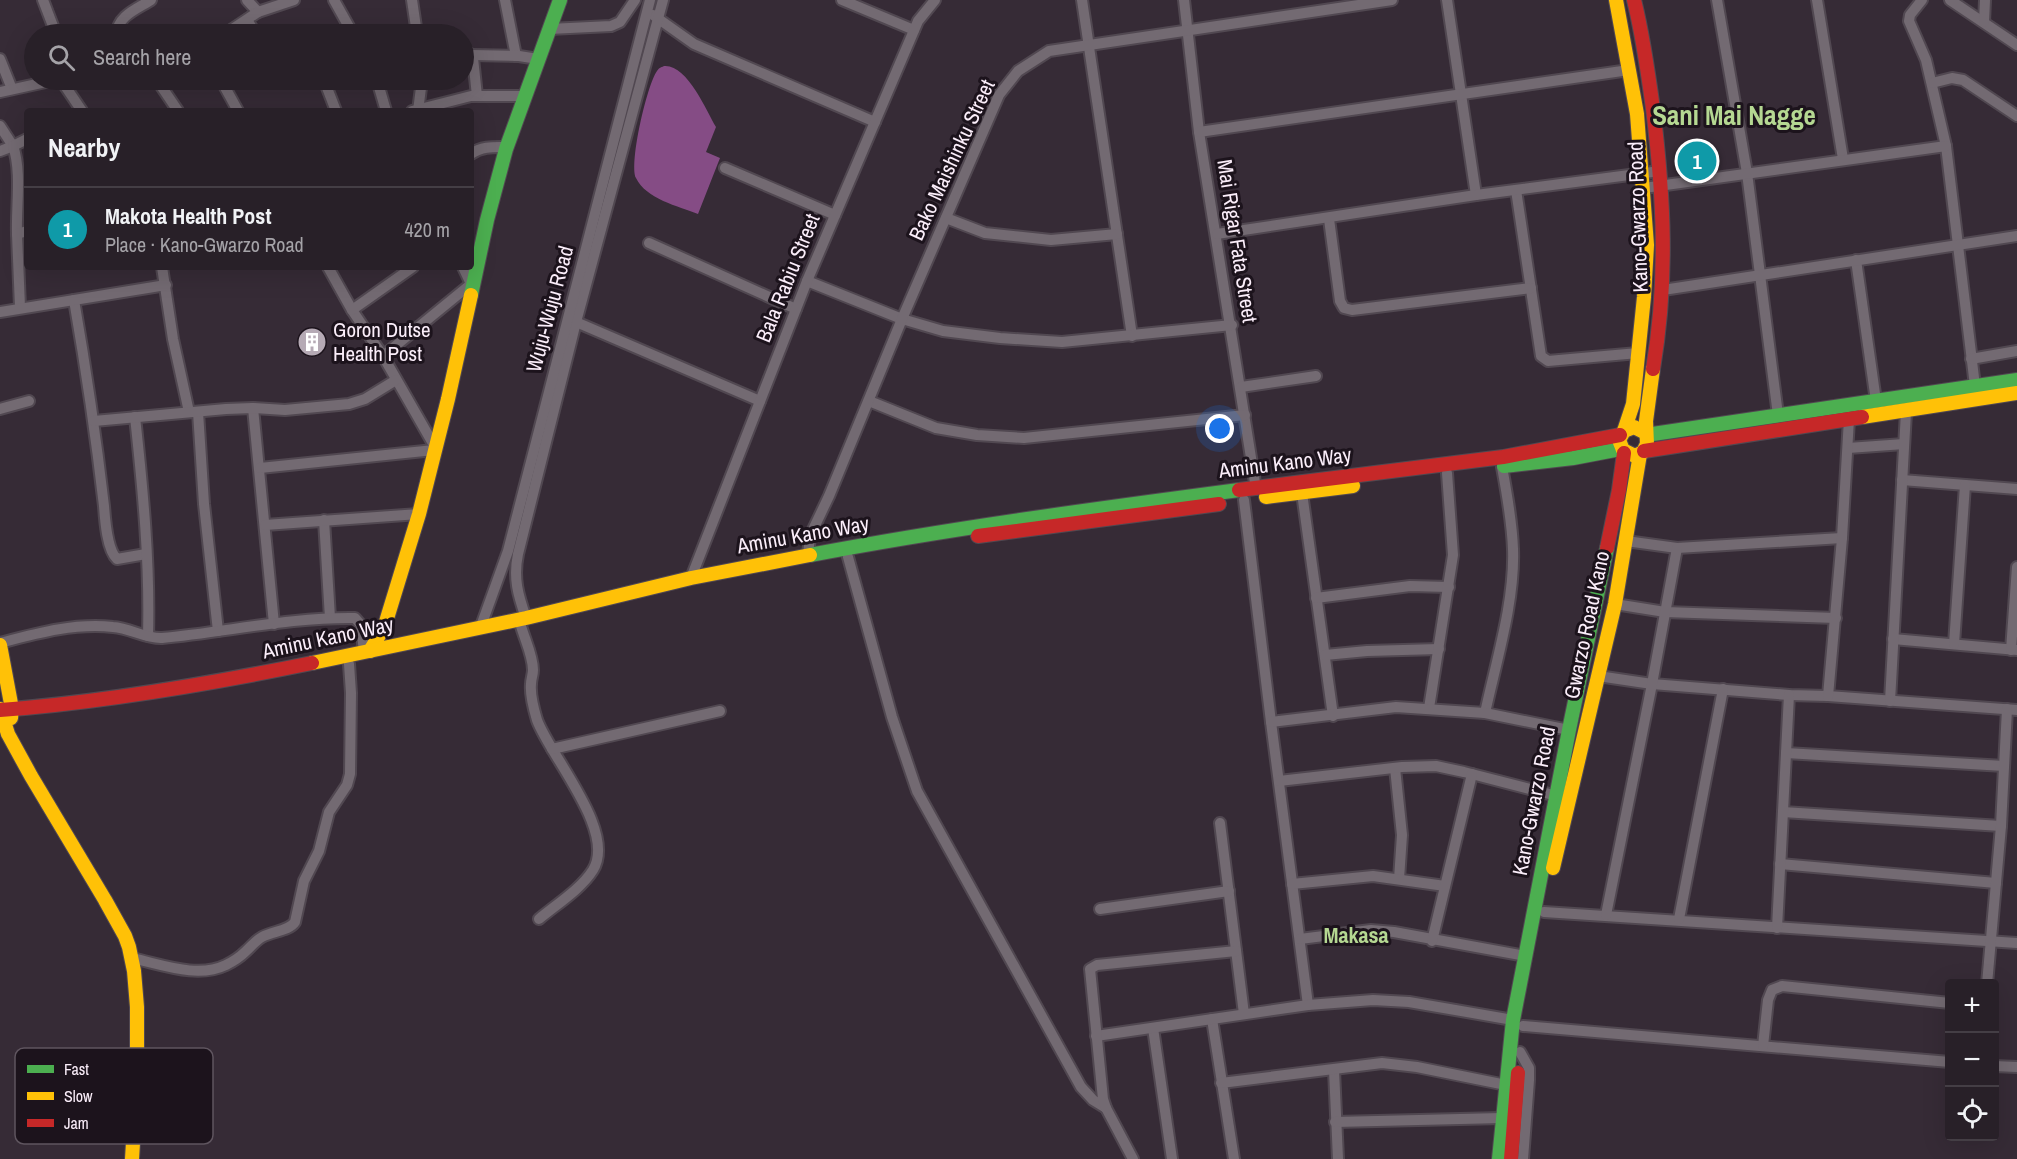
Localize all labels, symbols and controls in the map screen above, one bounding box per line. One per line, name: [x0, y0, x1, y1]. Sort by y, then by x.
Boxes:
search box: [24, 24, 474, 90]
icon: search: [45, 41, 78, 74]
text: Search here: [93, 42, 191, 72]
street label: Bako Maishinku Street: [902, 75, 1002, 245]
district label: Sani Mai Nagge: [1652, 97, 1816, 133]
text: Nearby: [48, 130, 120, 165]
pin: 1: [1678, 138, 1716, 184]
street label: Kano-Gwarzo Road: [1620, 141, 1655, 293]
street label: Mai Rigar Fata Street: [1210, 157, 1265, 325]
text: Makota Health Post: [105, 201, 271, 231]
street label: Bala Rabiu Street: [749, 209, 827, 346]
text: 1: [63, 216, 72, 243]
text: 420 m: [404, 216, 450, 243]
text: Place · Kano-Gwarzo Road: [105, 231, 304, 258]
street label: Wuju-Wuju Road: [519, 243, 580, 375]
place label: Goron Dutse Health Post: [333, 315, 431, 368]
building icon: Goron Dutse Health Post: [296, 326, 328, 358]
your location: [1205, 414, 1234, 443]
street label: Aminu Kano Way: [1216, 440, 1353, 485]
street label: Aminu Kano Way: [734, 509, 871, 561]
street label: Gwarzo Road Kano: [1557, 548, 1616, 701]
street label: Aminu Kano Way: [259, 609, 397, 666]
street label: Kano-Gwarzo Road: [1505, 724, 1562, 878]
district label: Makasa: [1323, 920, 1389, 950]
map controls: [1945, 979, 1999, 1141]
button: +: [1945, 979, 1999, 1033]
button: −: [1945, 1033, 1999, 1087]
legend: [15, 1048, 213, 1144]
text: Fast: [64, 1058, 89, 1080]
text: Slow: [64, 1085, 93, 1107]
button: locate: [1945, 1087, 1999, 1141]
text: Jam: [64, 1112, 89, 1134]

